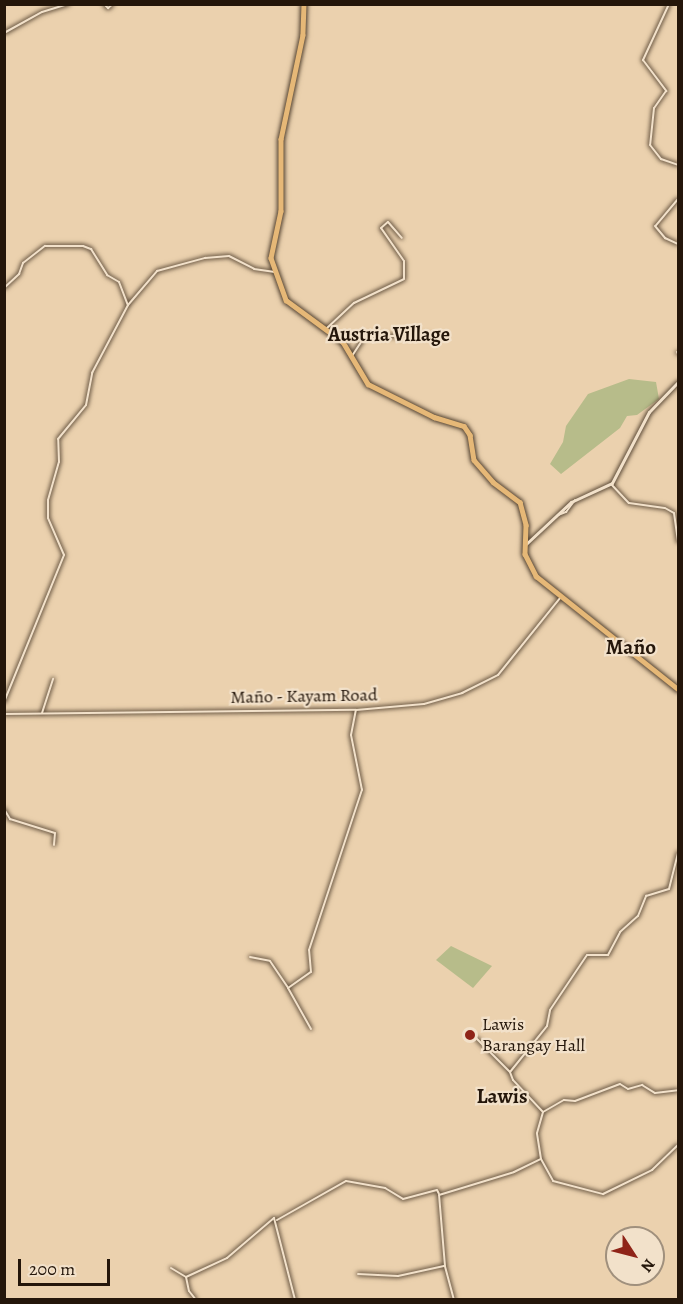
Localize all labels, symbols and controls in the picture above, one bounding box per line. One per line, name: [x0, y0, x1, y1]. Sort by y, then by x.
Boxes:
district label: Austria Village: [328, 322, 450, 346]
district label: Maño: [606, 634, 656, 660]
street label: Maño - Kayam Road: [230, 684, 378, 708]
place label: Lawis Barangay Hall: [482, 1014, 585, 1056]
marker: Lawis Barangay Hall: [463, 1028, 477, 1042]
district label: Lawis: [476, 1083, 528, 1109]
north arrow: [605, 1226, 665, 1286]
scale bar: [21, 1247, 112, 1285]
text: N: [636, 1254, 660, 1277]
text: 200 m: [29, 1257, 75, 1281]

